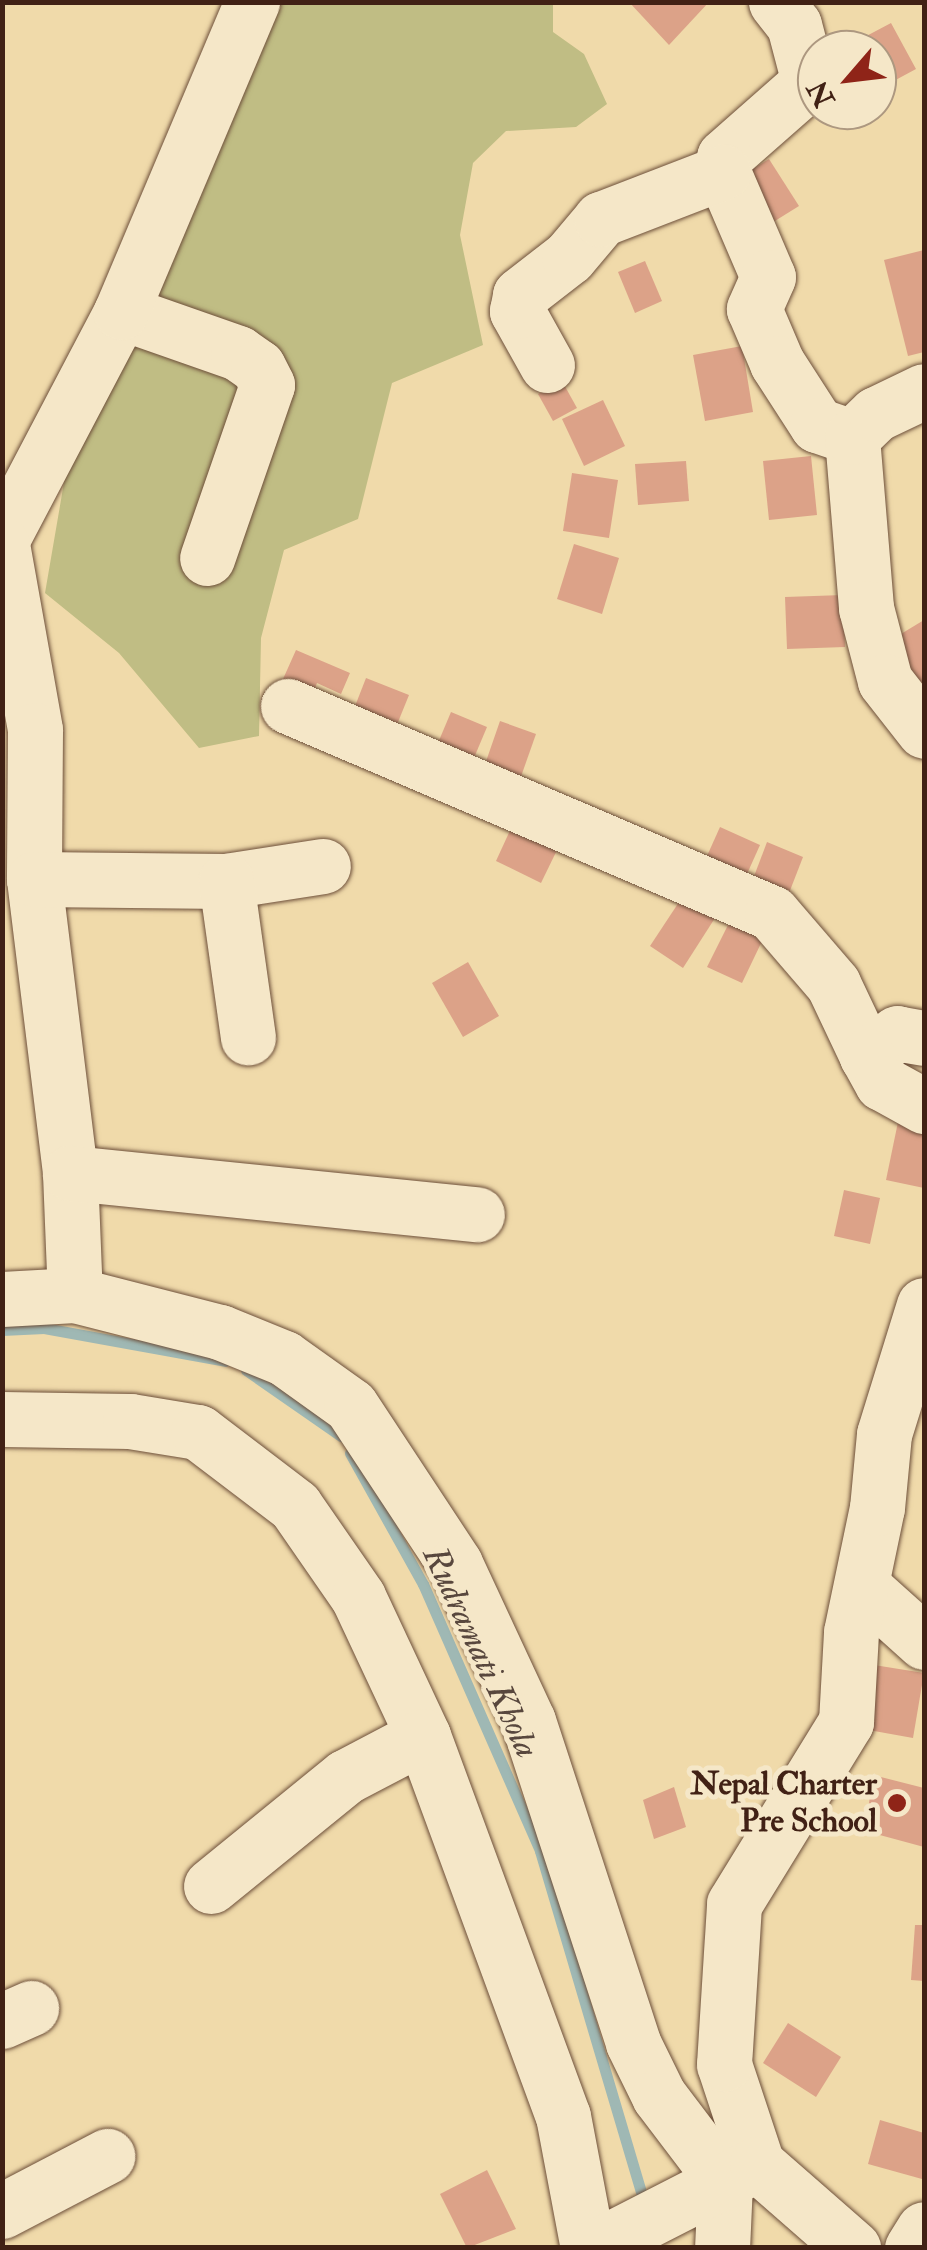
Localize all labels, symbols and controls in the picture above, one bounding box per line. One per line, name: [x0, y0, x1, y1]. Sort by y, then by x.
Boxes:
north arrow: [797, 30, 897, 130]
text: N: [801, 74, 843, 113]
water label: Rudramati Khola: [414, 1539, 548, 1765]
place label: Nepal Charter Pre School: [690, 1766, 877, 1841]
marker: Nepal Charter Pre School: [886, 1792, 908, 1814]

